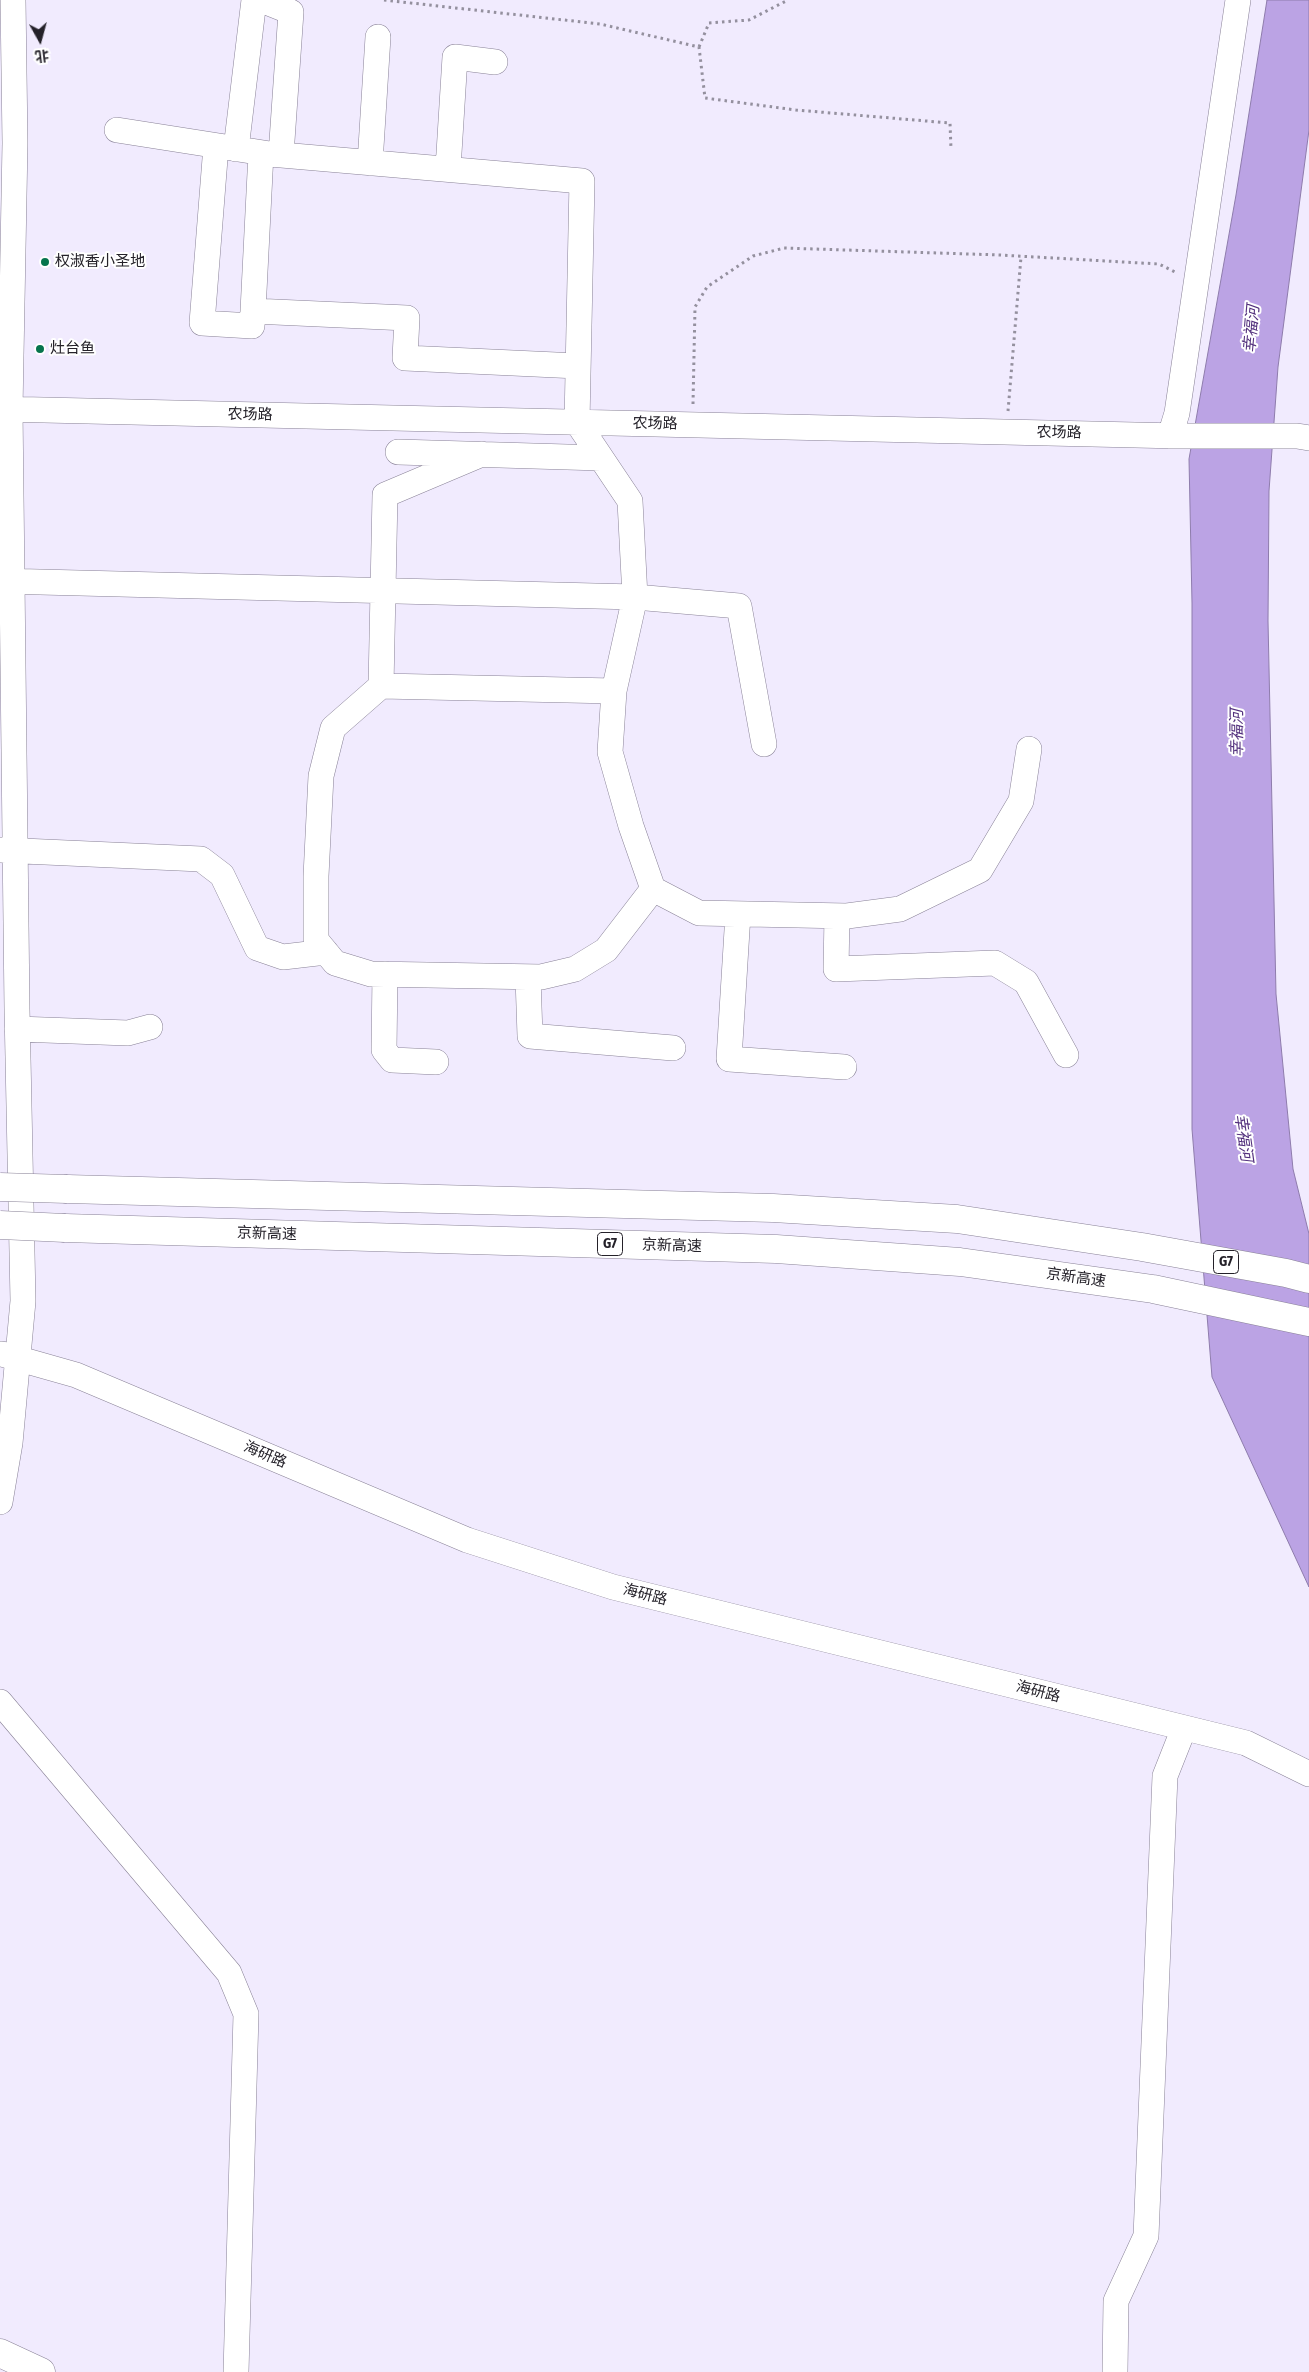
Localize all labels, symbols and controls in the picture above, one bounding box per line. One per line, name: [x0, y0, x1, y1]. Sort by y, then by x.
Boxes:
north arrow: [15, 15, 65, 65]
text: 北: [34, 46, 50, 65]
place label: 权淑香小圣地: [55, 253, 145, 271]
marker: 权淑香小圣地: [39, 256, 51, 268]
water label: 幸福河: [1240, 304, 1264, 354]
place label: 灶台鱼: [50, 340, 95, 358]
marker: 灶台鱼: [34, 343, 46, 355]
street label: 农场路: [227, 406, 273, 424]
street label: 农场路: [632, 415, 678, 433]
street label: 农场路: [1036, 424, 1082, 442]
water label: 幸福河: [1228, 709, 1248, 757]
water label: 幸福河: [1230, 1113, 1256, 1163]
street label: 京新高速: [237, 1224, 297, 1244]
road number: G7: [598, 1232, 622, 1256]
street label: 京新高速: [642, 1236, 702, 1256]
road number: G7: [1214, 1250, 1238, 1274]
street label: 京新高速: [1045, 1265, 1107, 1291]
street label: 海研路: [241, 1438, 289, 1472]
street label: 海研路: [621, 1581, 669, 1609]
street label: 海研路: [1014, 1678, 1062, 1706]

